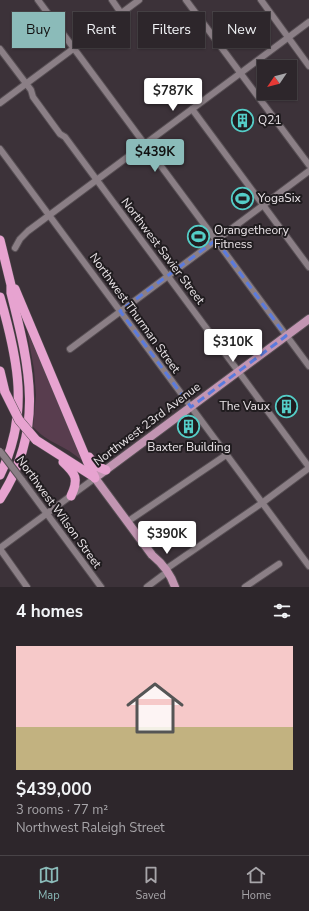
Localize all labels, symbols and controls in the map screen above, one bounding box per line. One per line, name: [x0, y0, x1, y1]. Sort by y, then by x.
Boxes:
chip: Buy: [12, 12, 65, 48]
chip: Rent: [73, 12, 130, 48]
chip: Filters: [138, 12, 205, 48]
chip: New: [213, 12, 270, 48]
north arrow: [257, 60, 297, 100]
map controls: [257, 60, 297, 100]
pin: $787K: [145, 78, 201, 112]
text: $787K: [153, 82, 193, 100]
building icon: Q21: [230, 107, 256, 133]
place label: Q21: [258, 112, 282, 128]
pin: $439K: [127, 139, 183, 173]
text: $439K: [135, 143, 175, 161]
sports icon: YogaSix: [229, 185, 255, 211]
place label: YogaSix: [257, 190, 301, 206]
street label: Northwest Savier Street: [118, 194, 209, 308]
place label: Orangetheory Fitness: [214, 222, 290, 252]
sports icon: Orangetheory Fitness: [185, 224, 211, 250]
street label: Northwest Thurman Street: [86, 250, 185, 377]
pin: $310K: [205, 329, 261, 363]
text: $310K: [213, 333, 253, 351]
street label: Northwest 23rd Avenue: [90, 378, 204, 470]
building icon: The Vaux: [273, 393, 299, 419]
place label: The Vaux: [220, 398, 271, 414]
building icon: Baxter Building: [176, 413, 202, 439]
place label: Baxter Building: [147, 439, 231, 455]
street label: Northwest Wilson Street: [13, 453, 106, 572]
pin: $390K: [139, 521, 195, 555]
text: $390K: [147, 525, 187, 543]
text: 4 homes: [16, 600, 83, 623]
icon: filters: [271, 600, 293, 622]
icon: home: [119, 672, 191, 744]
text: $439,000: [16, 778, 92, 801]
text: 3 rooms · 77 m²: [16, 801, 108, 819]
text: Northwest Raleigh Street: [16, 819, 165, 837]
tab: Map: [38, 864, 60, 903]
tab: Saved: [135, 864, 166, 903]
tab: Home: [241, 864, 271, 903]

